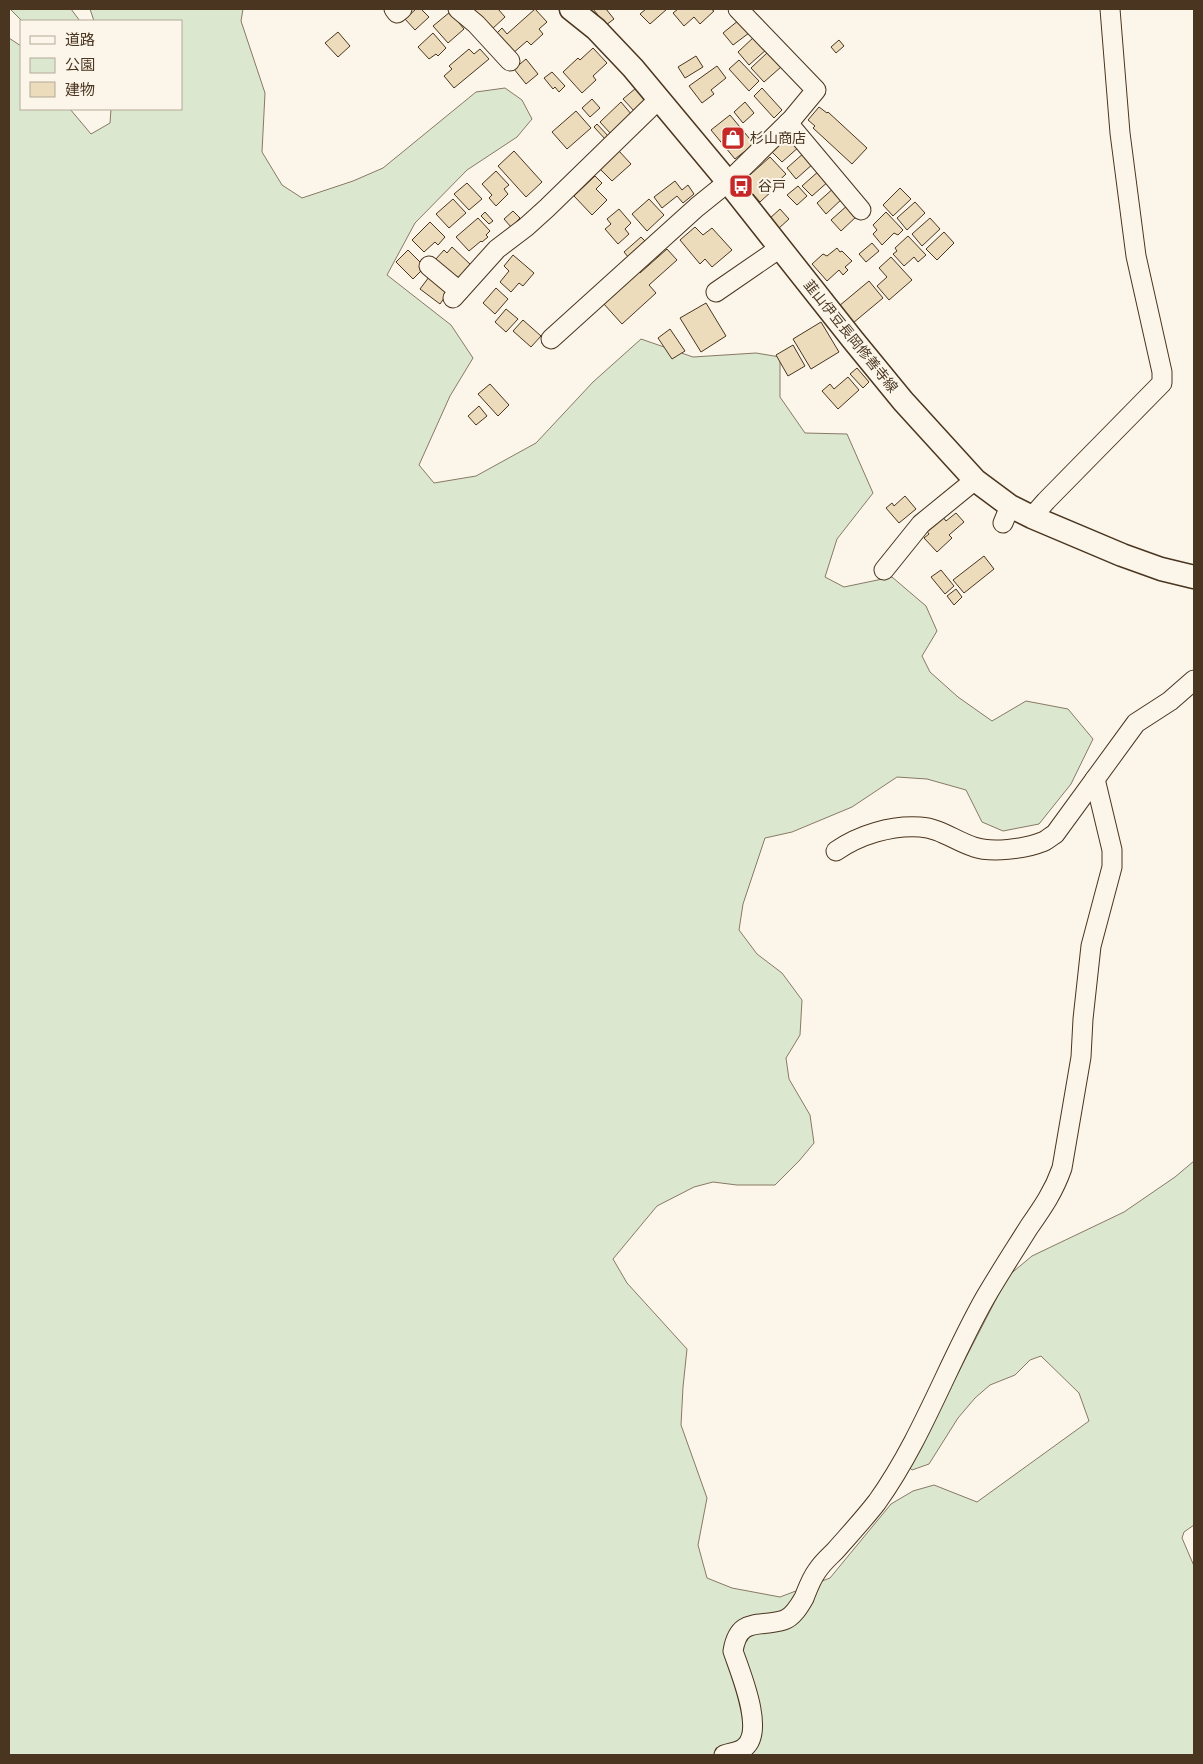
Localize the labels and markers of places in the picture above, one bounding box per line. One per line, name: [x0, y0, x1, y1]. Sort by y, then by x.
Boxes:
shop icon: 杉山商店: [720, 125, 746, 151]
place label: 杉山商店: [750, 129, 806, 147]
bus stop icon: 谷戸: [728, 173, 754, 199]
place label: 谷戸: [758, 177, 786, 195]

